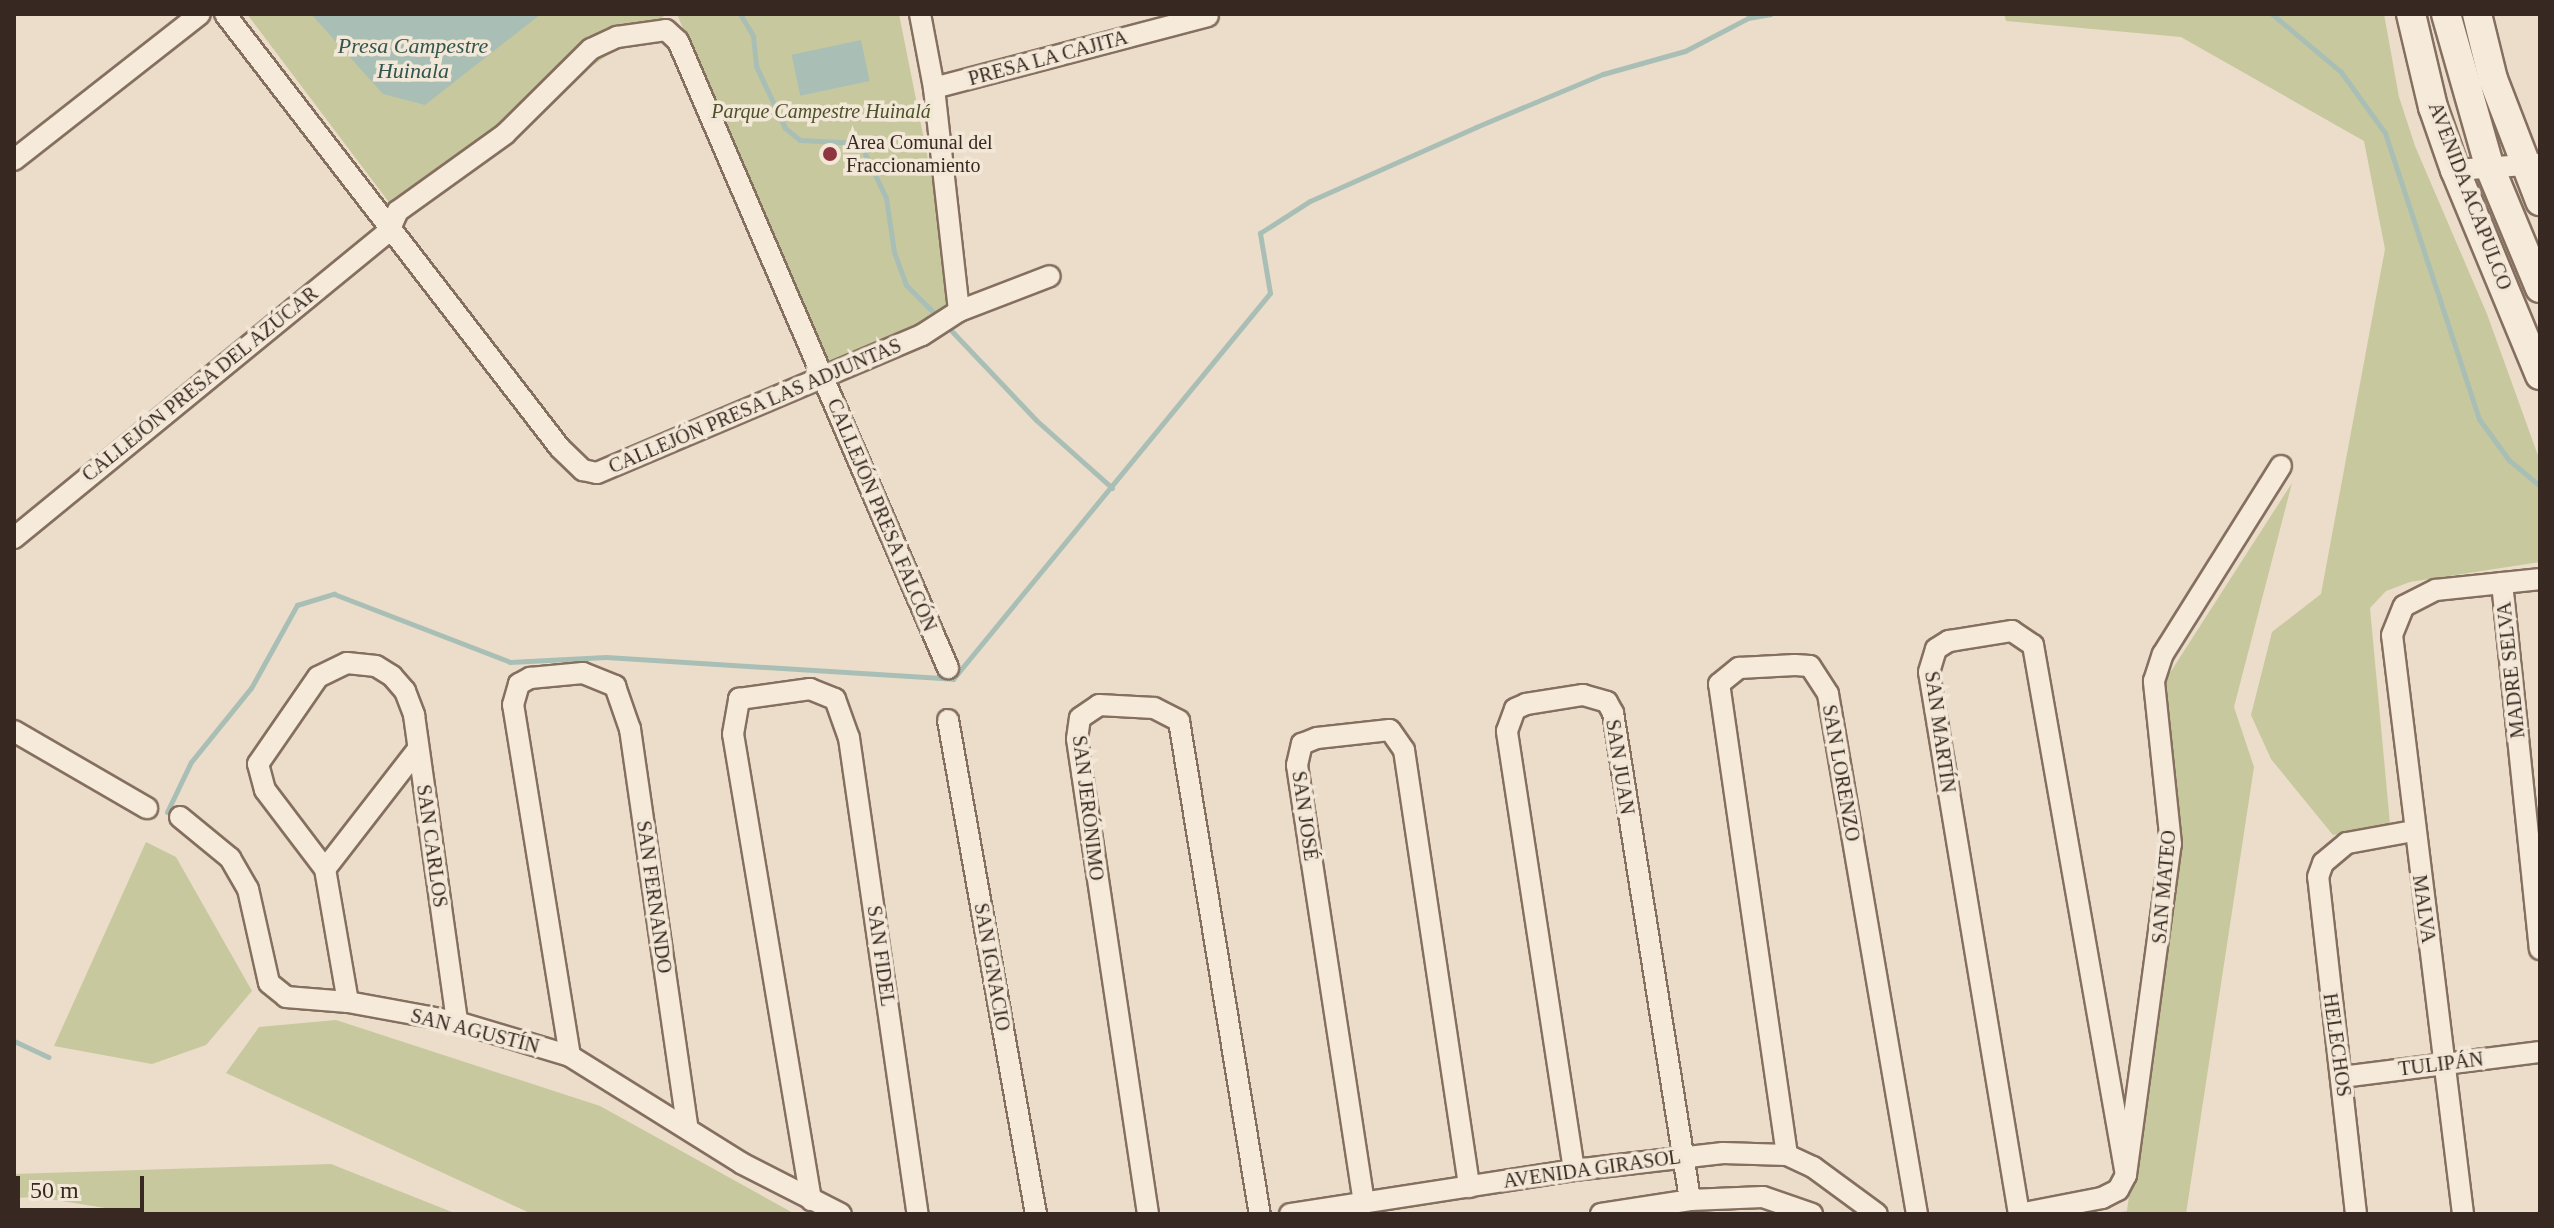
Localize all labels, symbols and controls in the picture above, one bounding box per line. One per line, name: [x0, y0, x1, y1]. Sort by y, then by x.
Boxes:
street label: PRESA LA CAJITA: [965, 25, 1131, 91]
water label: Presa Campestre Huinala: [338, 32, 488, 84]
street label: AVENIDA ACAPULCO: [2423, 98, 2517, 294]
park label: Parque Campestre Huinalá: [711, 99, 931, 123]
place label: Area Comunal del Fraccionamiento: [846, 130, 993, 177]
marker: Area Comunal del Fraccionamiento: [821, 145, 839, 163]
street label: CALLEJÓN PRESA DEL AZÚCAR: [76, 280, 324, 488]
street label: CALLEJÓN PRESA LAS ADJUNTAS: [604, 333, 906, 479]
street label: CALLEJÓN PRESA FALCÓN: [822, 394, 942, 636]
street label: MADRE SELVA: [2492, 600, 2530, 740]
street label: SAN MARTÍN: [1920, 670, 1960, 794]
street label: SAN LORENZO: [1817, 703, 1865, 843]
street label: SAN JUAN: [1601, 718, 1639, 816]
street label: SAN JERÓNIMO: [1067, 734, 1109, 882]
street label: SAN JOSÉ: [1287, 769, 1323, 863]
street label: SAN CARLOS: [411, 783, 453, 909]
street label: SAN FERNANDO: [631, 819, 677, 975]
street label: SAN MATEO: [2147, 829, 2181, 945]
street label: MALVA: [2407, 873, 2441, 945]
street label: SAN IGNACIO: [969, 901, 1015, 1033]
street label: SAN FIDEL: [862, 904, 900, 1008]
street label: HELECHOS: [2318, 992, 2356, 1098]
street label: SAN AGUSTÍN: [408, 1003, 542, 1059]
street label: TULIPÁN: [2397, 1047, 2485, 1081]
street label: AVENIDA GIRASOL: [1501, 1145, 1683, 1193]
scale bar: [20, 1160, 148, 1210]
text: 50 m: [30, 1177, 79, 1203]

